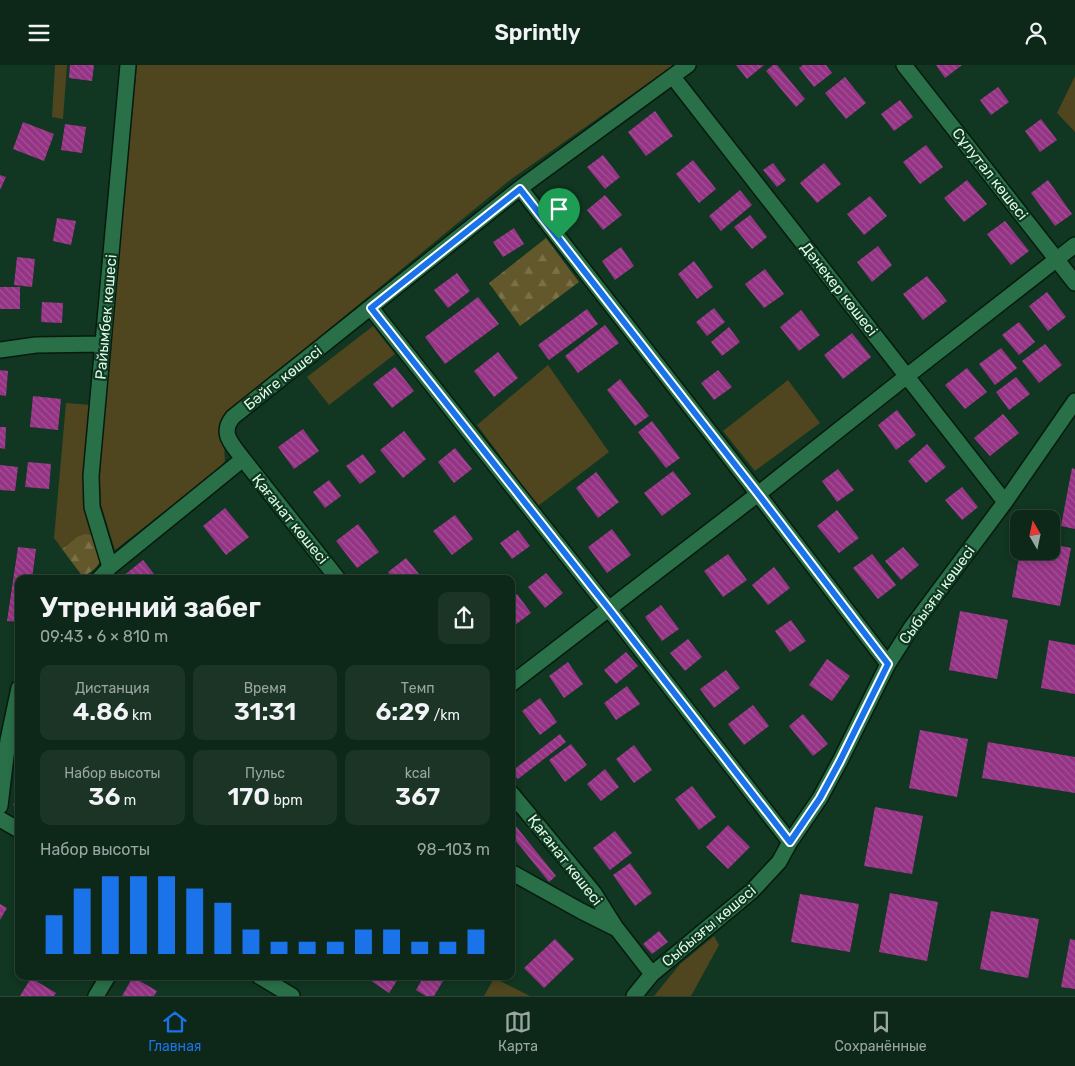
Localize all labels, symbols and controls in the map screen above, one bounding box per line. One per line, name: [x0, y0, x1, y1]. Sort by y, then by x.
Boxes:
icon: menu: [25, 19, 53, 47]
text: Sprintly: [494, 19, 581, 46]
icon: person: [1022, 19, 1050, 47]
street label: Сұлутал көшесі: [948, 124, 1032, 224]
pin: [538, 188, 580, 239]
icon: arrive: [545, 195, 573, 223]
street label: Дәнекер көшесі: [797, 239, 881, 339]
street label: Райымбек көшесі: [92, 254, 120, 380]
street label: Бәйге көшесі: [240, 342, 326, 414]
street label: Қағанат көшесі: [248, 470, 332, 568]
north arrow: [1010, 510, 1060, 560]
map controls: [1010, 510, 1060, 560]
street label: Сыбызғы көшесі: [895, 542, 979, 648]
text: Утренний забег: [40, 591, 261, 624]
button: share: [438, 592, 490, 644]
text: 09:43 · 6 × 810 m: [40, 627, 168, 646]
text: Дистанция: [75, 680, 150, 697]
text: Время: [244, 680, 286, 697]
text: Темп: [401, 680, 435, 697]
text: 4.86: [73, 697, 129, 726]
text: 31:31: [234, 697, 296, 726]
text: 6:29: [375, 697, 430, 726]
text: km: [129, 707, 152, 724]
text: /km: [430, 707, 460, 724]
text: Набор высоты: [64, 765, 160, 782]
text: Пульс: [245, 765, 285, 782]
text: kcal: [405, 765, 431, 782]
text: 36: [88, 782, 120, 811]
text: 170: [227, 782, 270, 811]
text: 367: [395, 782, 440, 811]
text: m: [120, 792, 136, 809]
text: bpm: [270, 792, 303, 809]
street label: Қағанат көшесі: [524, 811, 606, 909]
text: Набор высоты: [40, 840, 150, 859]
text: 98–103 m: [417, 840, 490, 859]
street label: Сыбызғы көшесі: [658, 881, 760, 971]
tab: Главная: [148, 1008, 202, 1055]
tab: Карта: [498, 1008, 538, 1055]
tab: Сохранённые: [835, 1008, 927, 1055]

